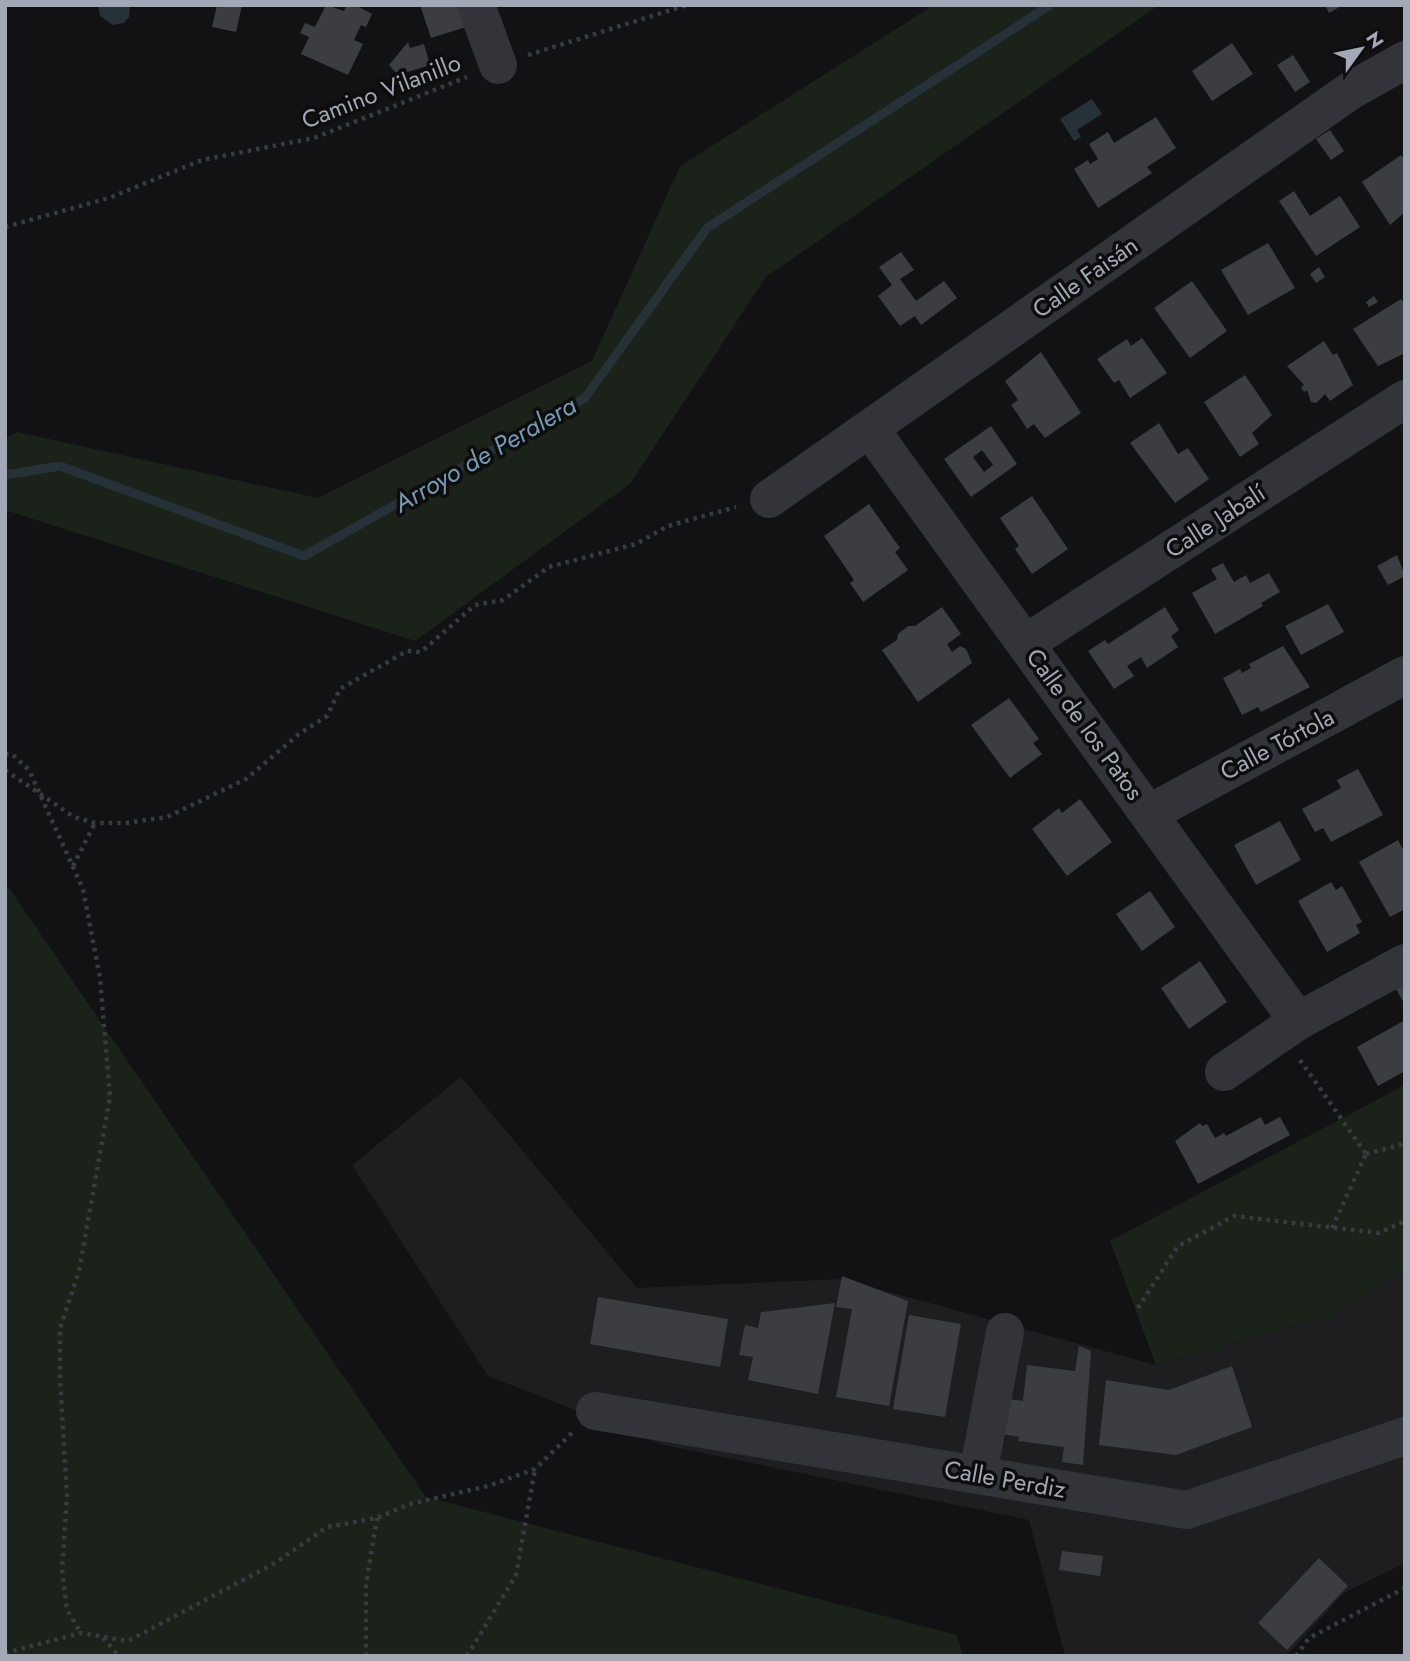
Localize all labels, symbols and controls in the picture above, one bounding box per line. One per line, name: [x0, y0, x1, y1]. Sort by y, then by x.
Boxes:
north arrow: [1326, 14, 1396, 84]
text: N: [1359, 26, 1390, 54]
street label: Camino Vilanillo: [296, 45, 466, 137]
street label: Calle Faisán: [1025, 228, 1145, 326]
water label: Arroyo de Peralera: [386, 386, 584, 522]
street label: Calle Jabalí: [1158, 475, 1272, 566]
street label: Calle de los Patos: [1018, 641, 1152, 807]
street label: Calle Tórtola: [1214, 699, 1340, 789]
street label: Calle Perdiz: [942, 1451, 1068, 1507]

